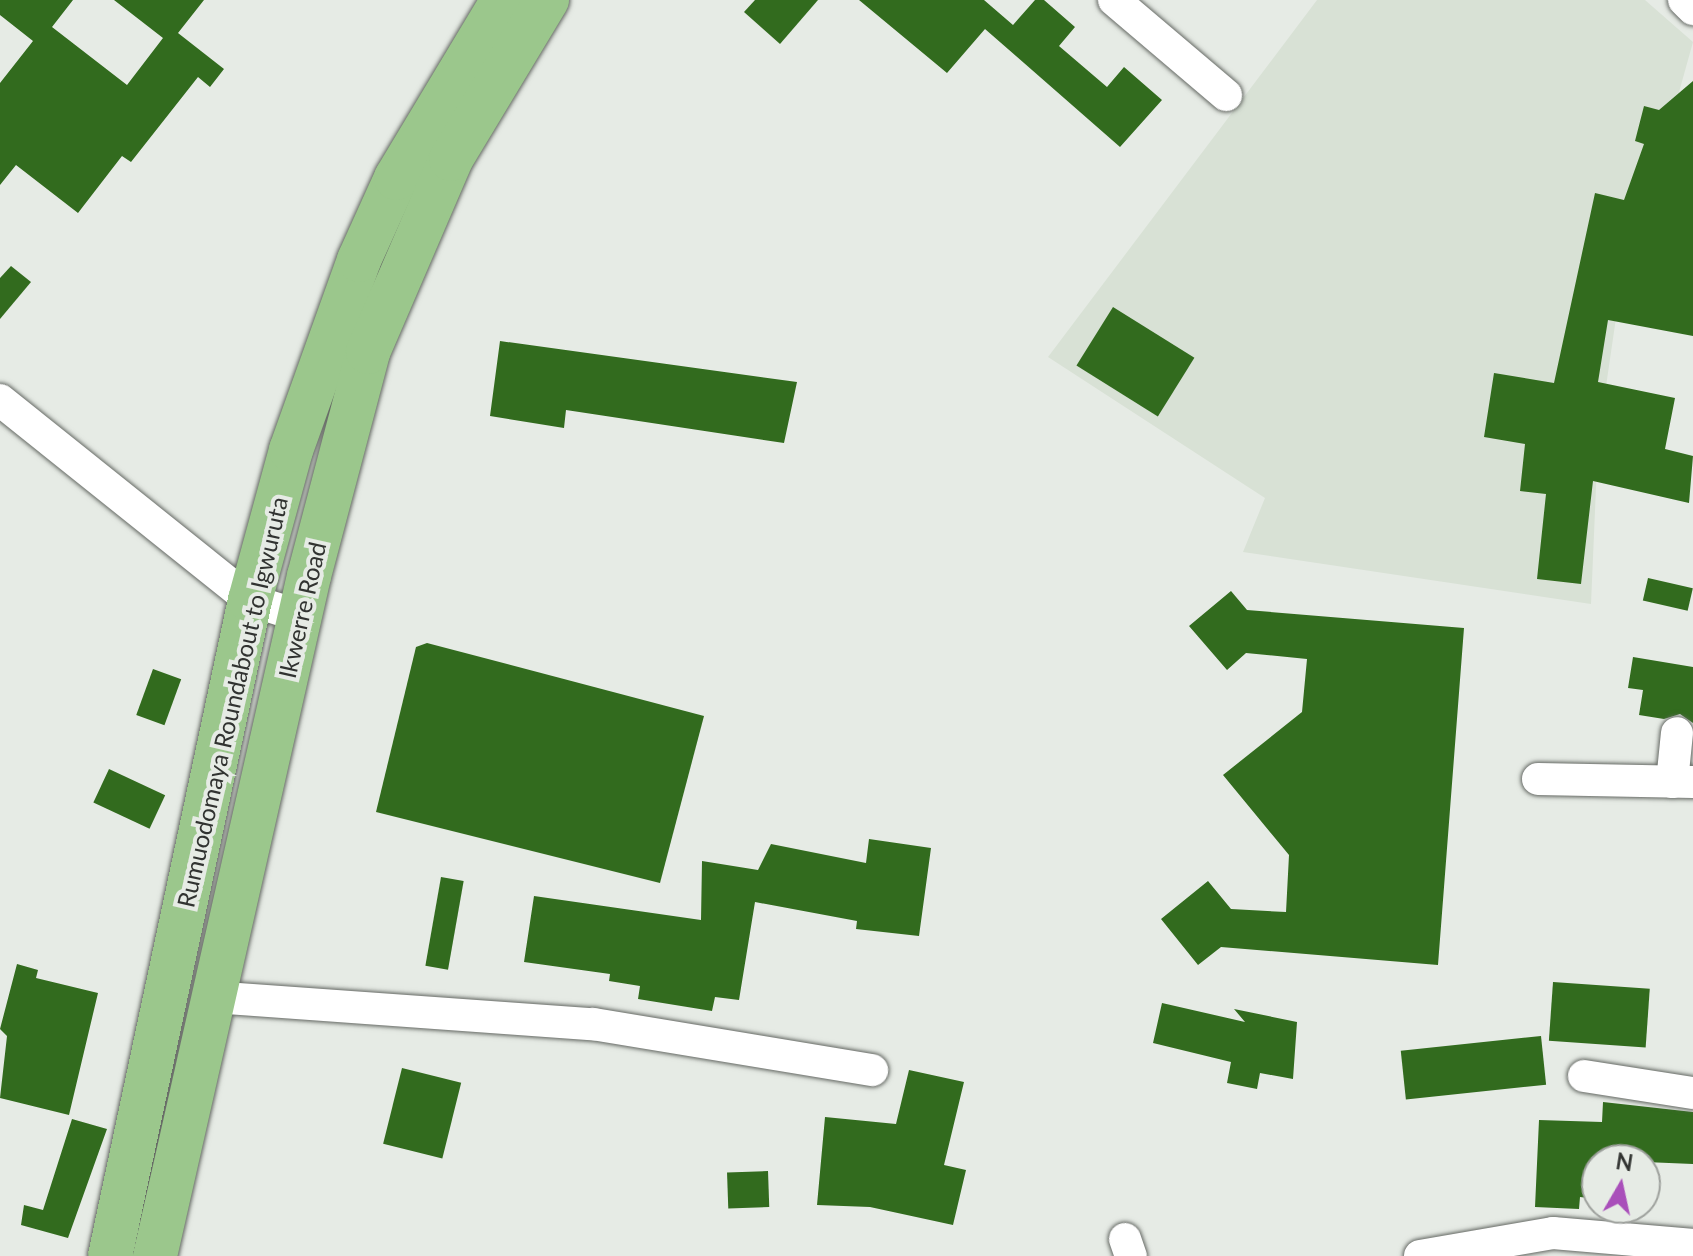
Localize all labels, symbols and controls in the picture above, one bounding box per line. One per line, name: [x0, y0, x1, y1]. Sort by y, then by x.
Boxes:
street label: Rumuodomaya Roundabout to Igwuruta: [171, 494, 293, 910]
street label: Ikwerre Road: [272, 539, 332, 681]
north arrow: [1581, 1144, 1661, 1224]
text: N: [1614, 1147, 1635, 1176]

